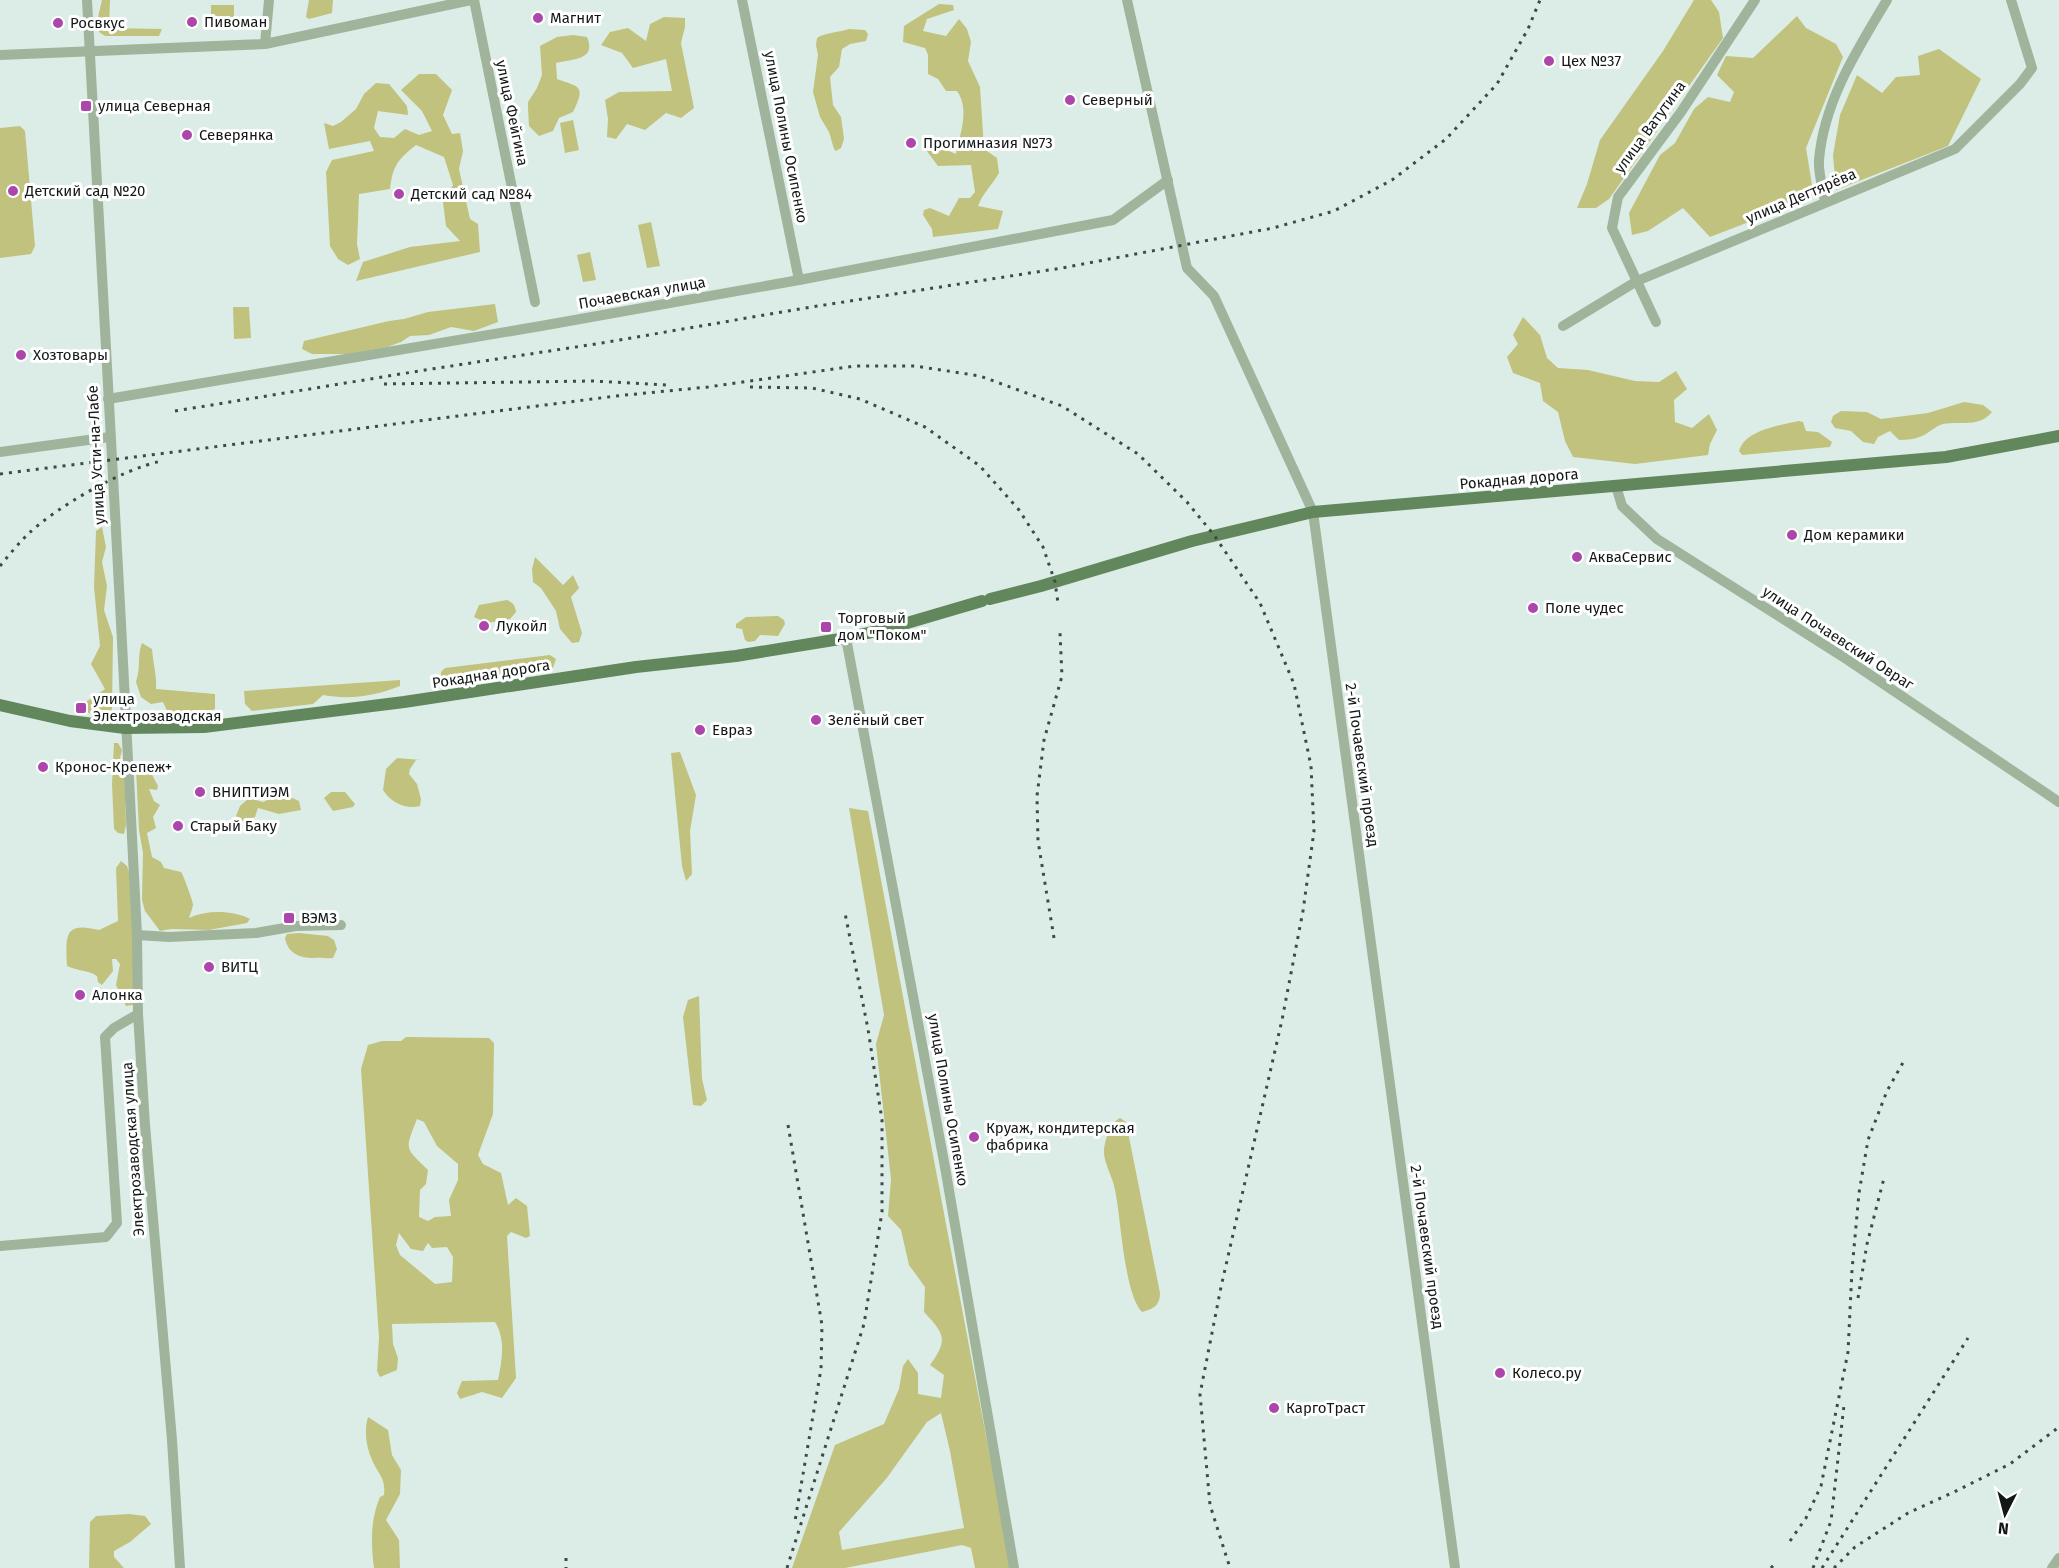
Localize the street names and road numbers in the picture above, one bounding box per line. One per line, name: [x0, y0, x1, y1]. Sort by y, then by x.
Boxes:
street label: улица Полины Осипенко: [760, 49, 812, 225]
street label: улица Фейгина: [492, 58, 532, 168]
street label: улица Ватутина: [1610, 77, 1690, 177]
street label: улица Дегтярёва: [1743, 165, 1859, 227]
street label: Почаевская улица: [577, 273, 707, 313]
street label: улица Усти-на-Лабе: [83, 385, 109, 525]
street label: Рокадная дорога: [1459, 465, 1579, 493]
street label: улица Почаевский Овраг: [1759, 582, 1918, 694]
street label: Рокадная дорога: [431, 656, 551, 692]
street label: 2-й Почаевский проезд: [1342, 682, 1382, 848]
street label: улица Полины Осипенко: [924, 1012, 972, 1188]
street label: Электрозаводская улица: [118, 1061, 148, 1237]
street label: 2-й Почаевский проезд: [1407, 1164, 1447, 1330]

